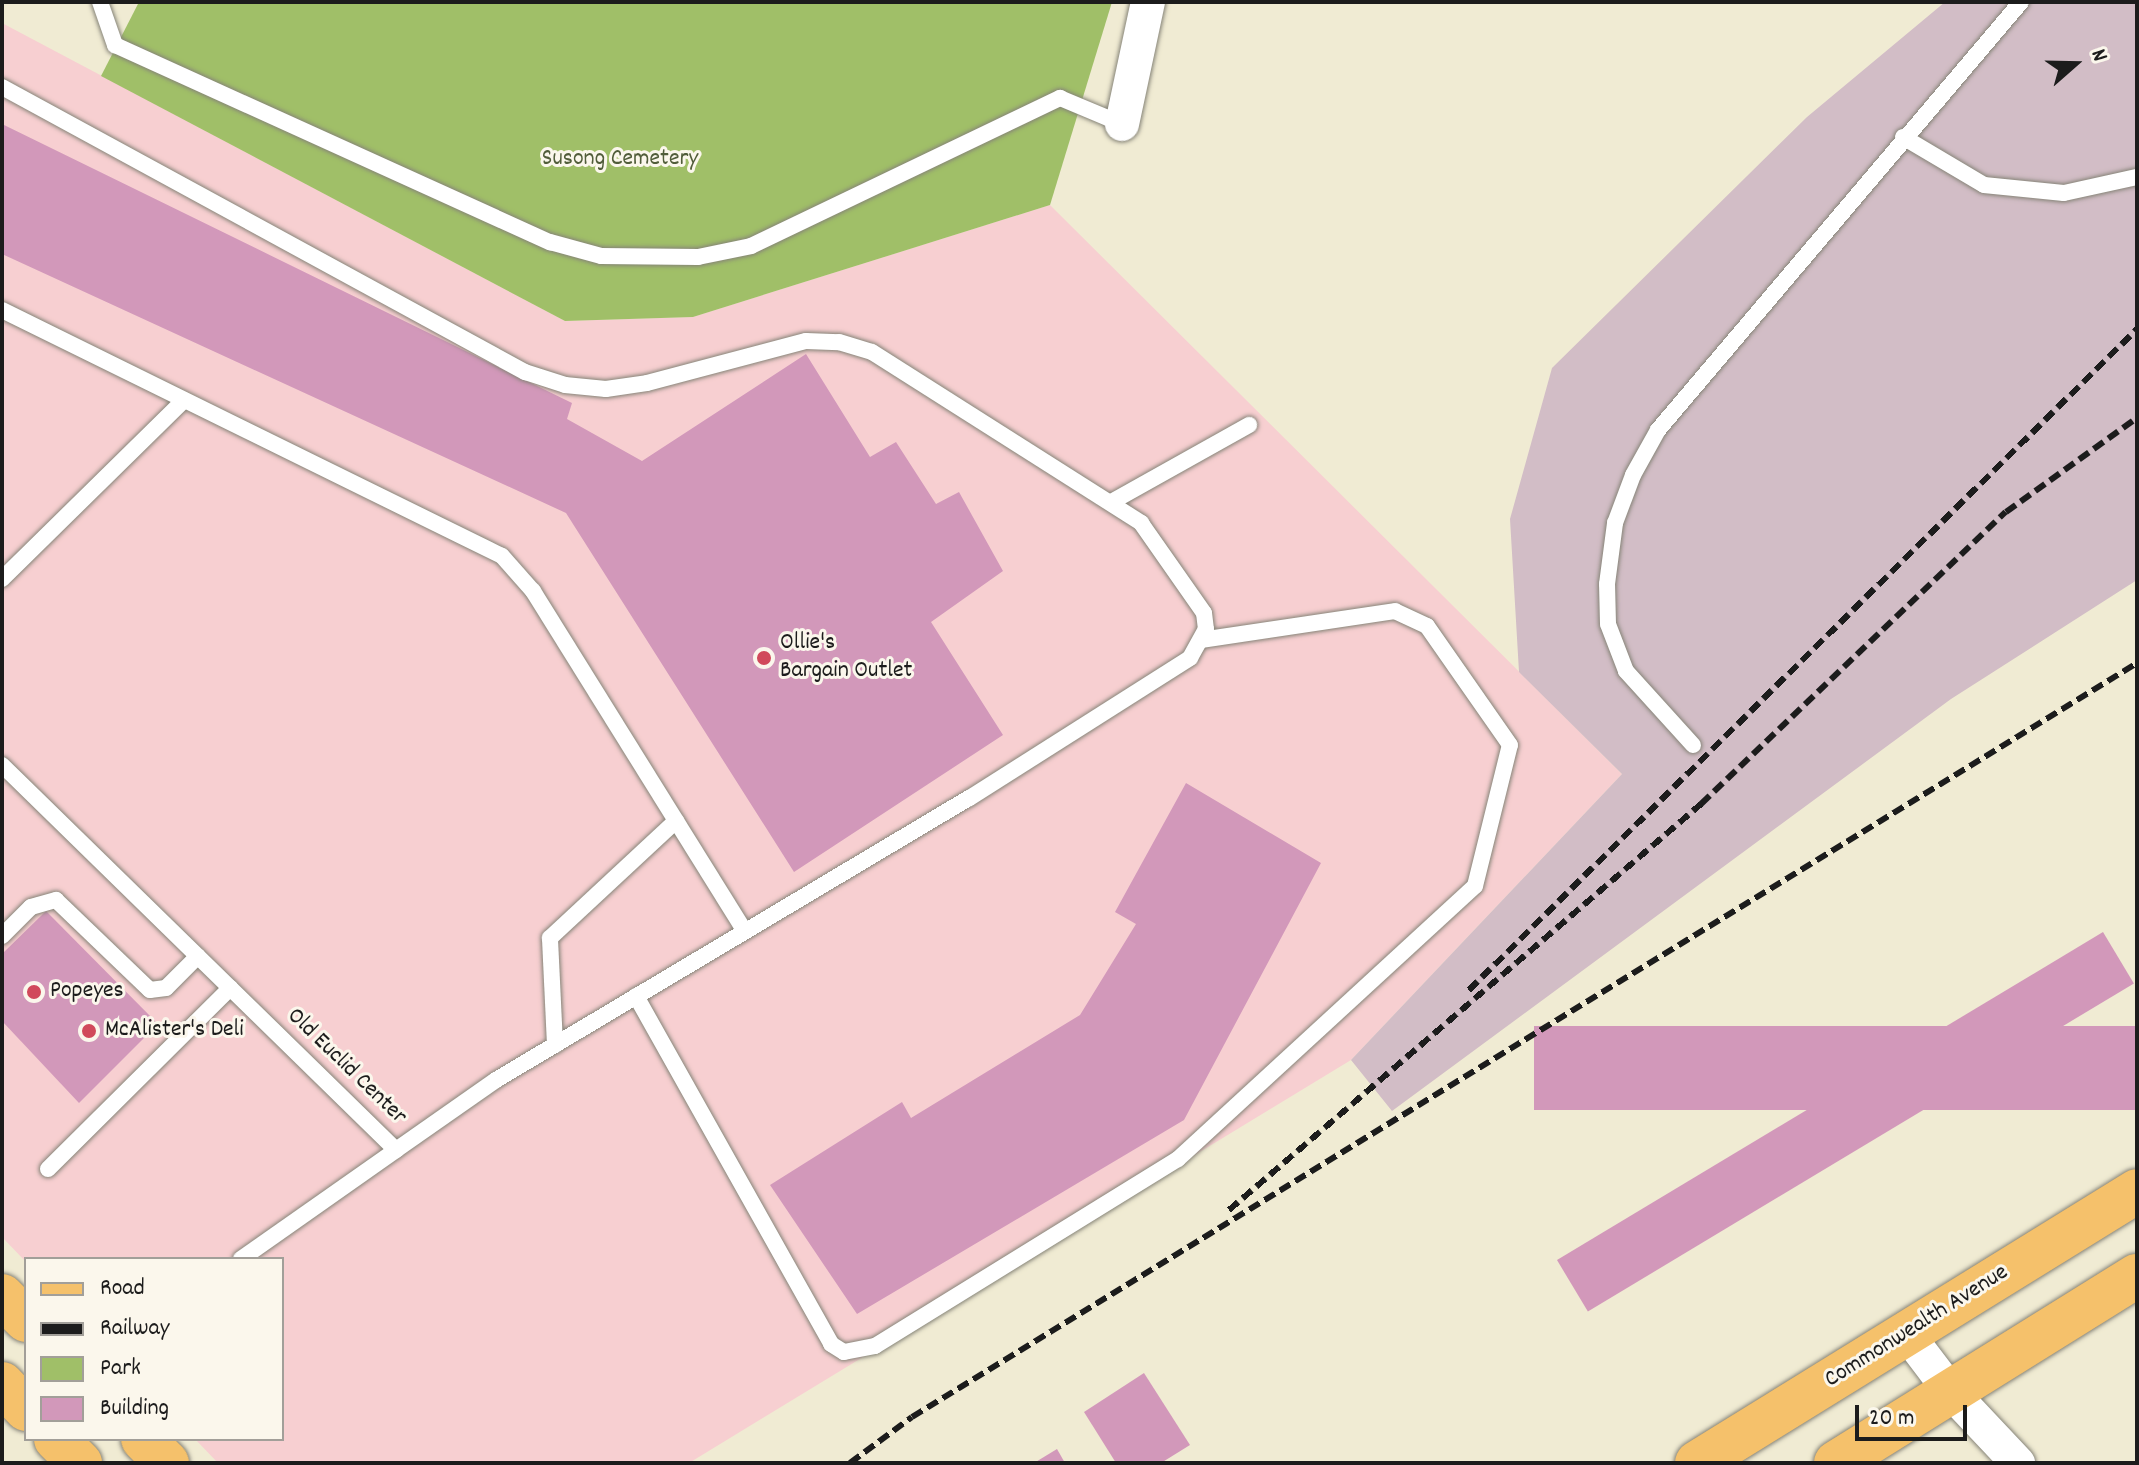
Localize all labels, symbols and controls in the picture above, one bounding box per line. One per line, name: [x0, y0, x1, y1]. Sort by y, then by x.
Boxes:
north arrow: [2035, 24, 2115, 104]
text: N: [2082, 45, 2114, 66]
park label: Susong Cemetery: [542, 146, 698, 174]
place label: Ollie's Bargain Outlet: [780, 630, 912, 686]
marker: Ollie's Bargain Outlet: [755, 649, 773, 667]
place label: Popeyes: [50, 978, 124, 1006]
marker: Popeyes: [25, 983, 43, 1001]
street label: Old Euclid Center: [280, 1003, 412, 1131]
place label: McAlister's Deli: [105, 1017, 244, 1045]
marker: McAlister's Deli: [80, 1022, 98, 1040]
legend: [24, 1257, 284, 1441]
street label: Commonwealth Avenue: [1820, 1259, 2014, 1395]
text: Road: [100, 1272, 145, 1306]
text: Railway: [100, 1312, 169, 1346]
text: Park: [100, 1352, 141, 1386]
scale bar: [1859, 1389, 1971, 1439]
text: Building: [100, 1392, 169, 1426]
text: 20 m: [1869, 1402, 1915, 1436]

